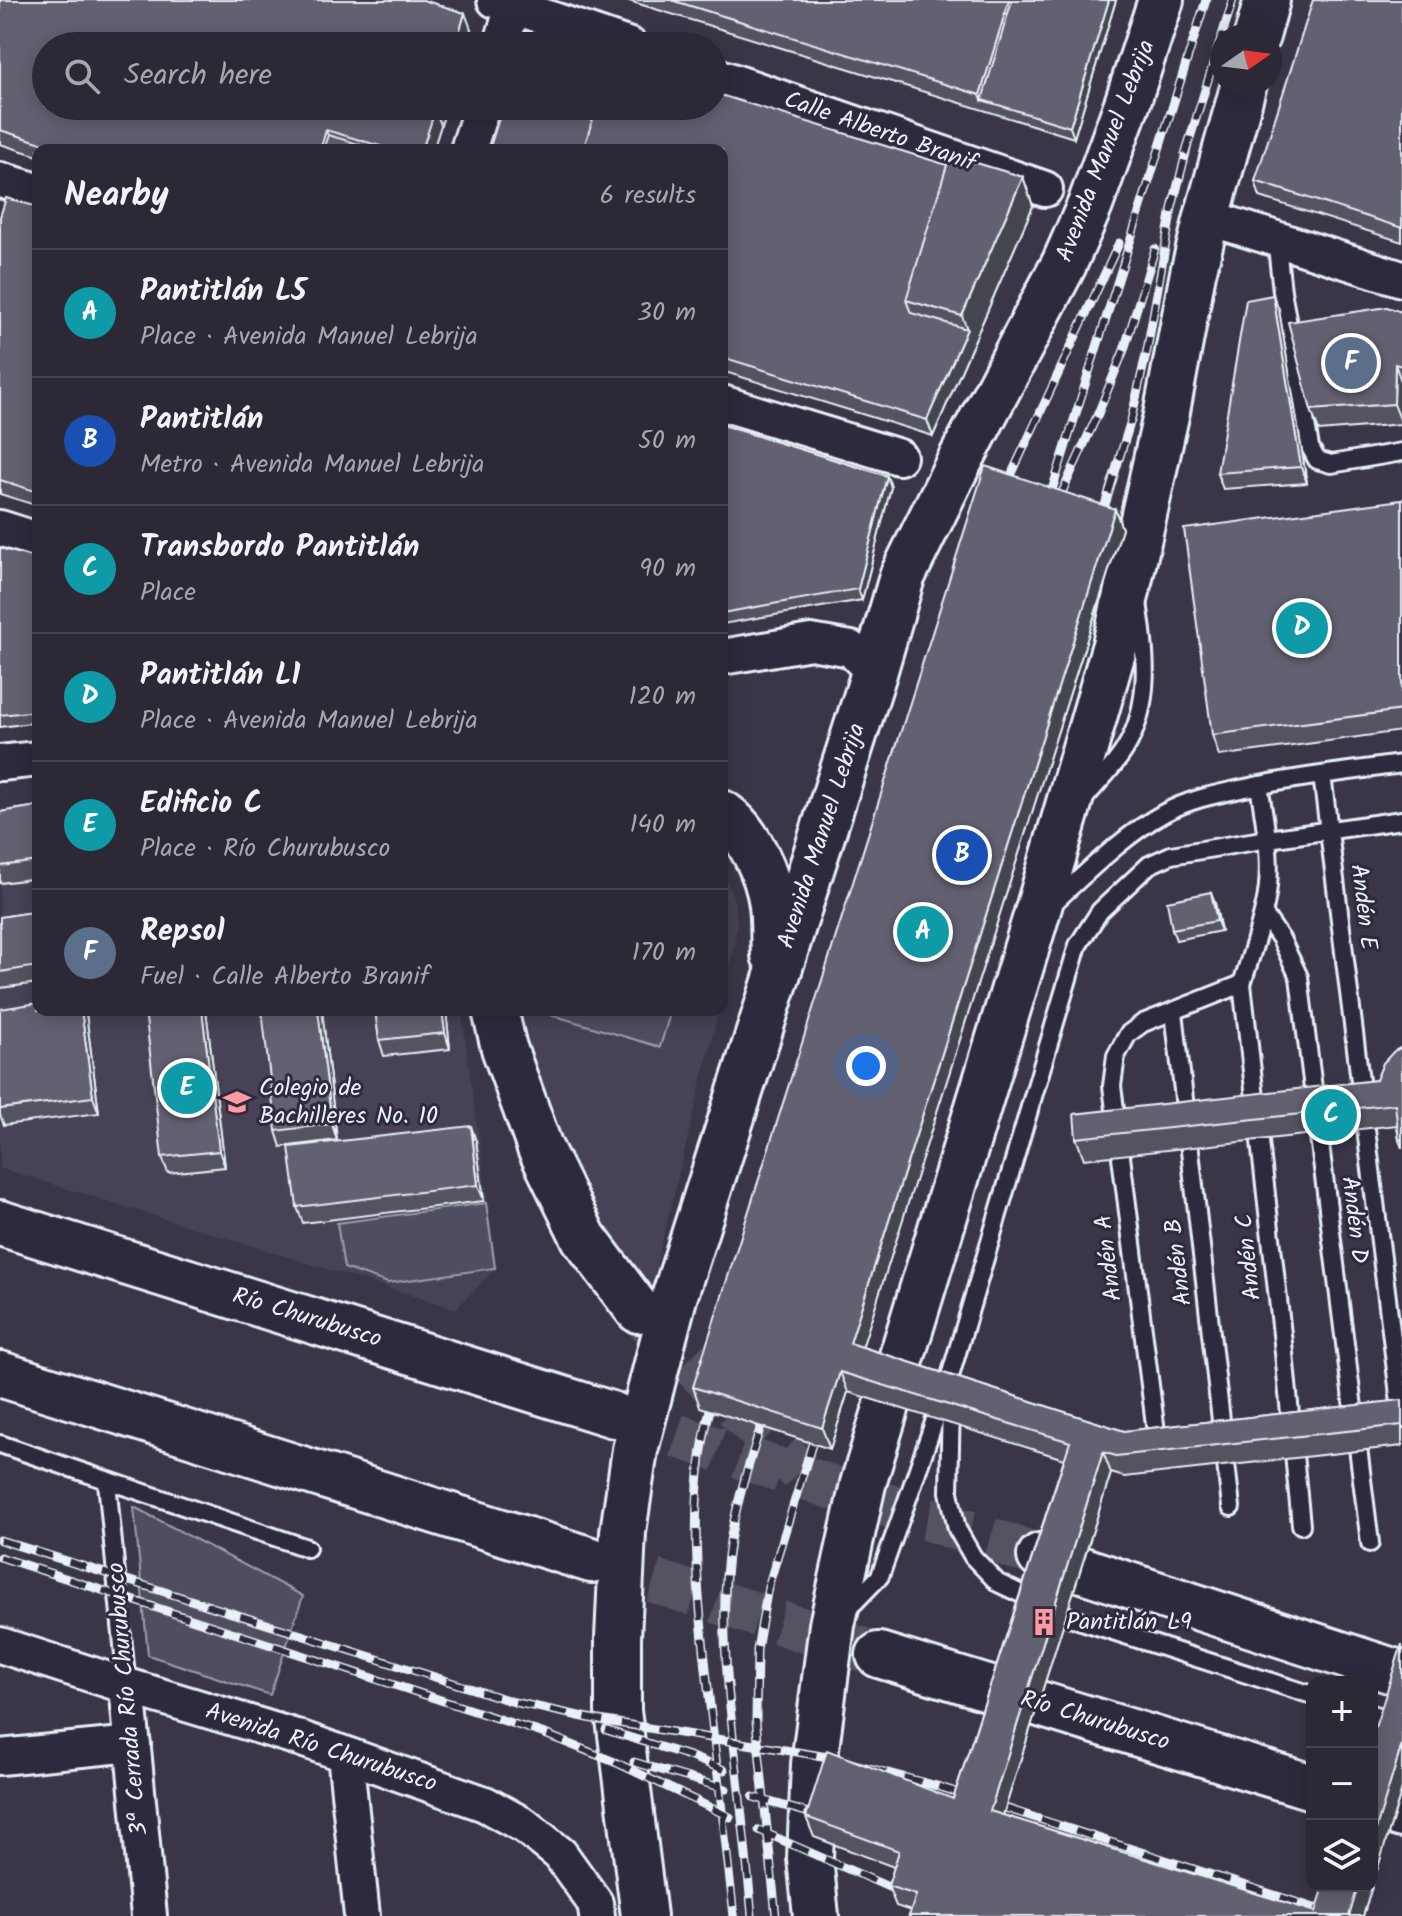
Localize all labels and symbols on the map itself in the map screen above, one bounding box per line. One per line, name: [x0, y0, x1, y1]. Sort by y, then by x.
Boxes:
north arrow: [1210, 24, 1282, 96]
street label: Avenida Manuel Lebrija: [1046, 34, 1166, 268]
street label: Calle Alberto Branif: [778, 81, 984, 184]
pin: F: [1325, 333, 1377, 393]
pin: D: [1276, 598, 1328, 658]
street label: Avenida Manuel Lebrija: [767, 718, 877, 954]
pin: B: [936, 825, 988, 885]
street label: Andén E: [1338, 862, 1388, 953]
pin: A: [897, 902, 949, 962]
your location: [846, 1046, 886, 1086]
pin: E: [161, 1058, 213, 1118]
place label: Colegio de Bachilleres No. 10: [259, 1069, 438, 1136]
pin: C: [1305, 1085, 1357, 1145]
school or university icon: Colegio de Bachilleres No. 10: [222, 1087, 252, 1117]
street label: Andén D: [1329, 1174, 1379, 1266]
street label: Andén C: [1225, 1212, 1273, 1302]
street label: Andén A: [1084, 1213, 1134, 1303]
street label: Andén B: [1154, 1216, 1204, 1308]
street label: Río Churubusco: [227, 1277, 387, 1359]
street label: 3ª Cerrada Río Churubusco: [97, 1561, 159, 1837]
place label: Pantitlán L9: [1066, 1603, 1192, 1642]
building icon: Pantitlán L9: [1029, 1607, 1059, 1637]
street label: Río Churubusco: [1015, 1680, 1175, 1762]
street label: Avenida Río Churubusco: [200, 1692, 442, 1804]

